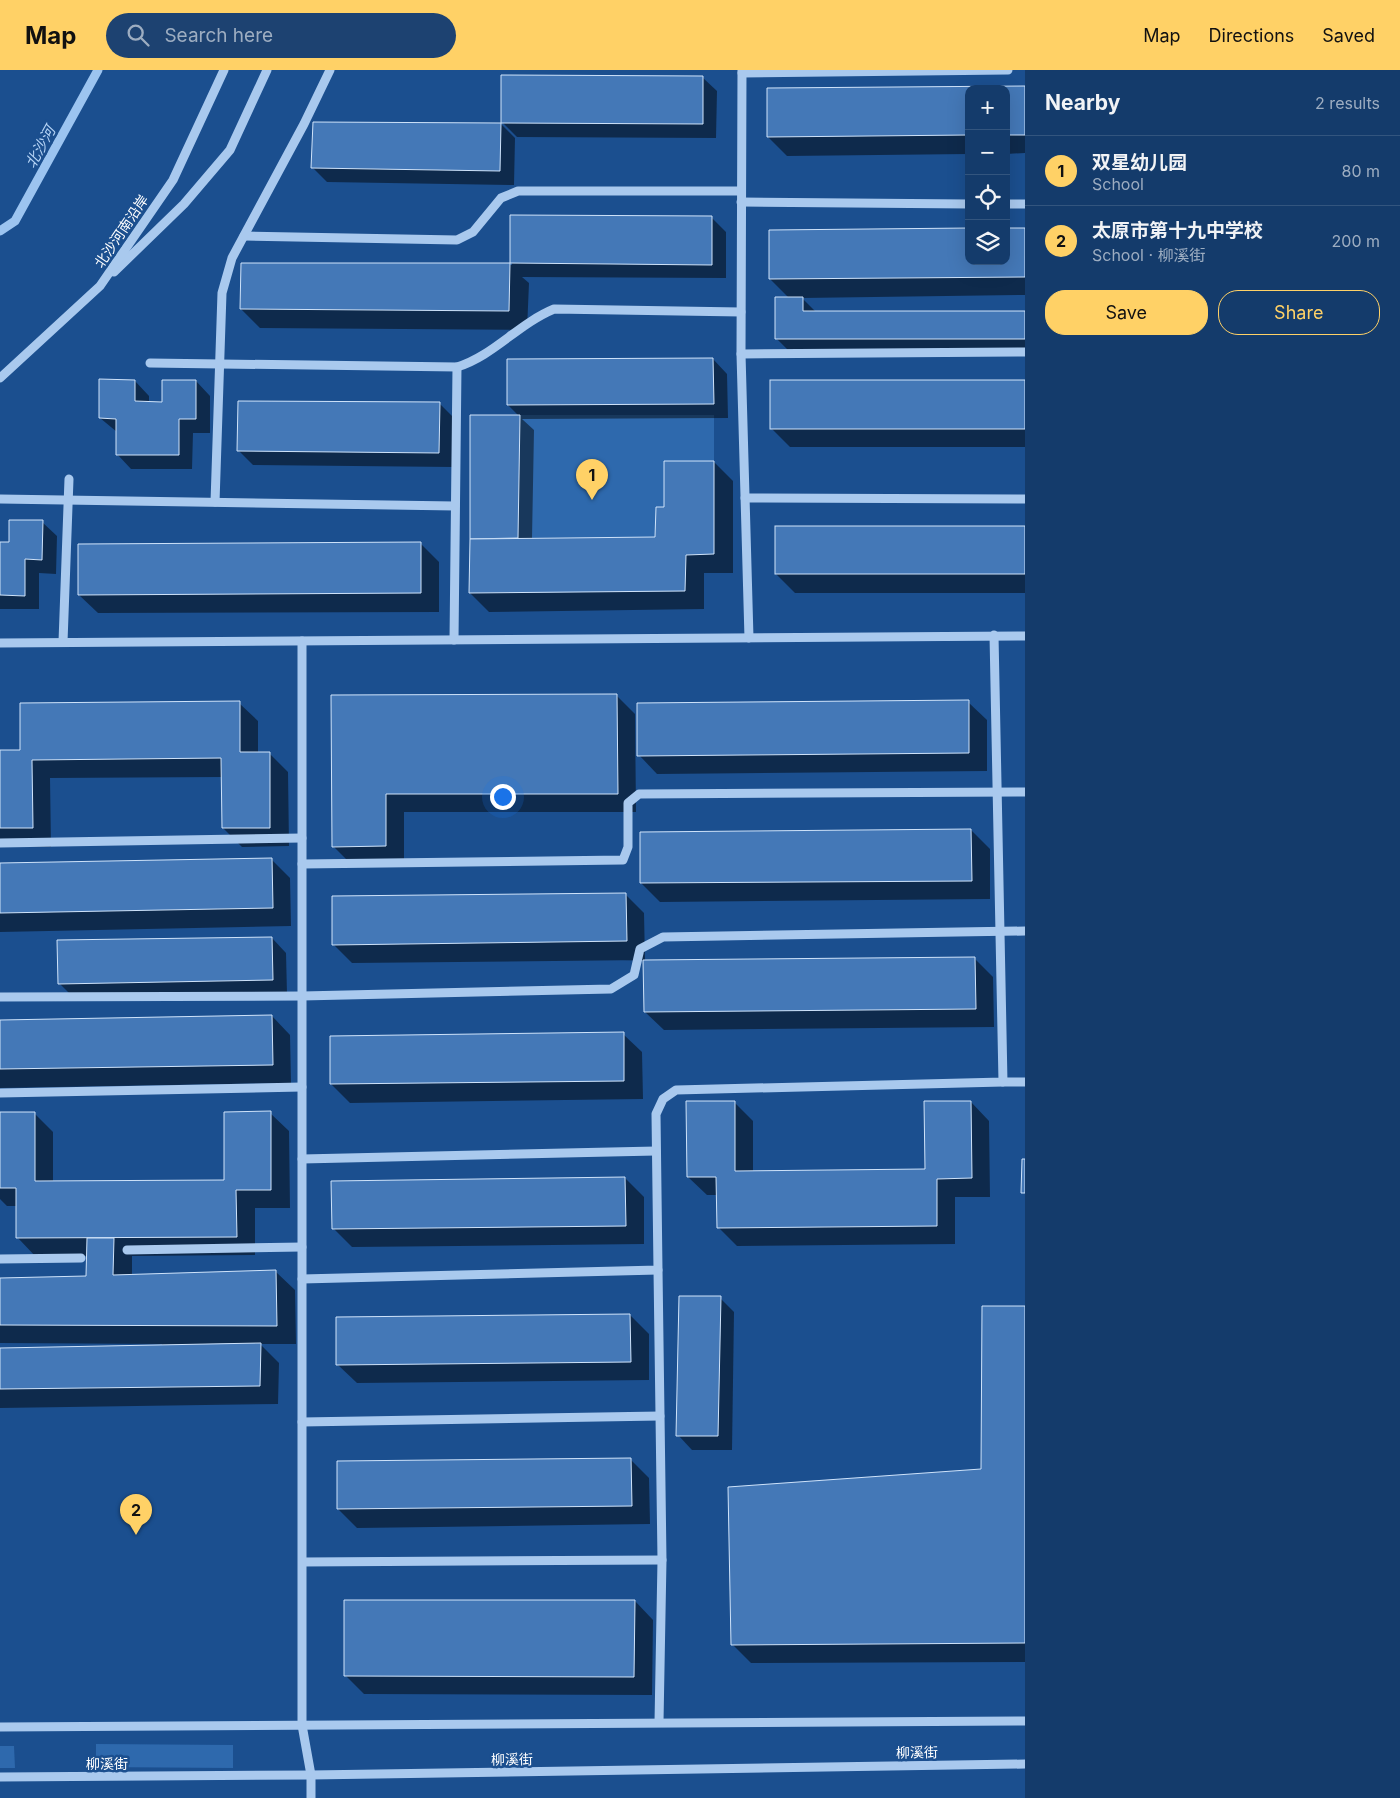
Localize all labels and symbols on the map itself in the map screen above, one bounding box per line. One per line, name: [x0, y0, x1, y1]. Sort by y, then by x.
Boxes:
water label: 北沙河: [21, 120, 61, 171]
street label: 北沙河南沿岸: [90, 191, 152, 271]
pin: 1: [576, 459, 608, 500]
your location: [490, 784, 516, 810]
pin: 2: [120, 1494, 152, 1535]
street label: 柳溪街: [896, 1743, 938, 1761]
street label: 柳溪街: [491, 1750, 533, 1768]
street label: 柳溪街: [86, 1755, 128, 1772]

